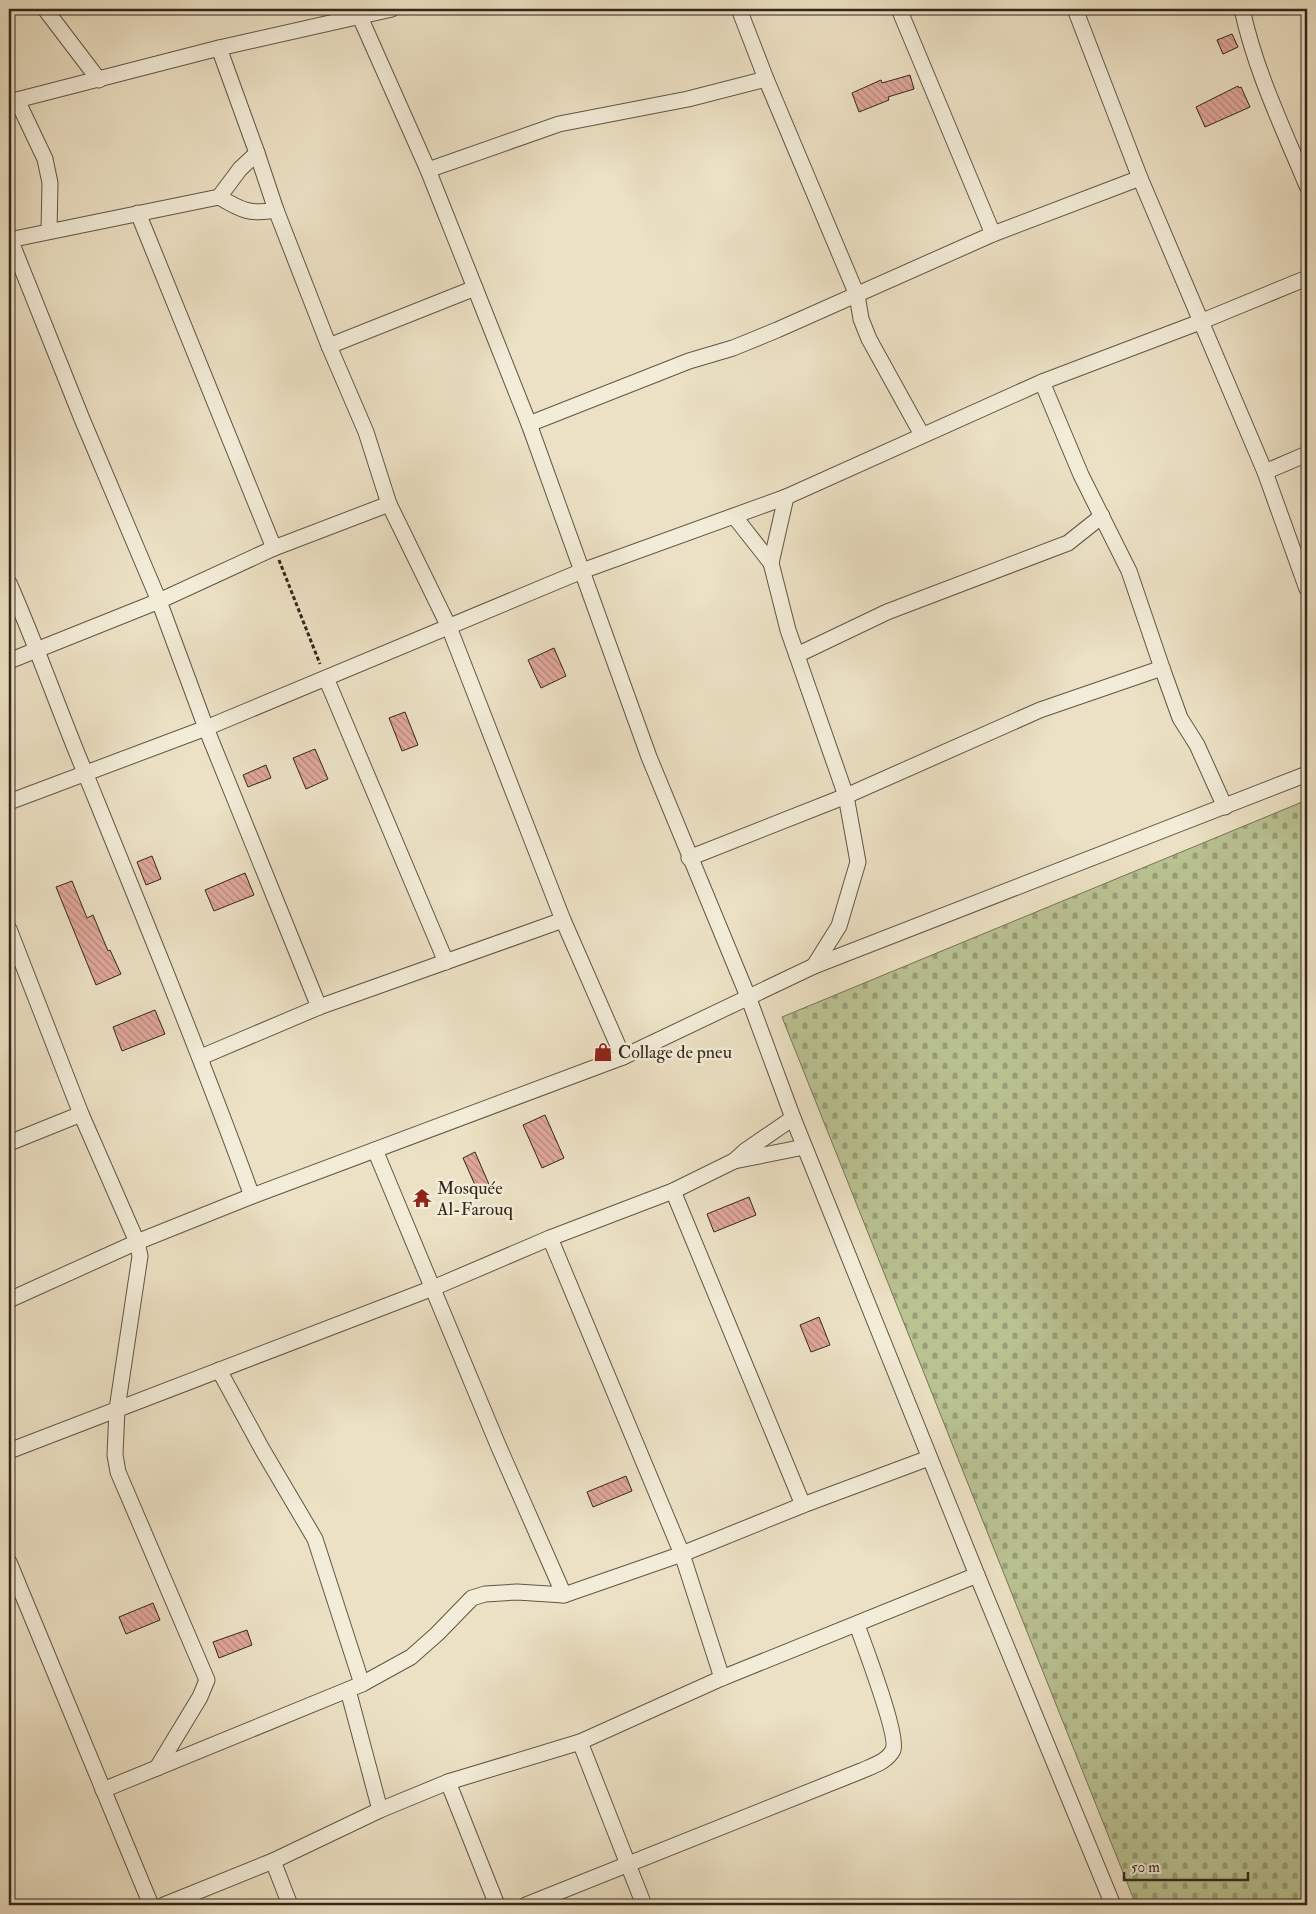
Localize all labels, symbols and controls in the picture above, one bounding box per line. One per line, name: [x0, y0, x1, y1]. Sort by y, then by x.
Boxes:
shop icon: Collage de pneu: [592, 1041, 614, 1063]
place label: Collage de pneu: [618, 1041, 732, 1064]
place label: Mosquée Al-Farouq: [436, 1177, 513, 1221]
temple icon: Mosquée Al-Farouq: [411, 1187, 433, 1209]
scale bar: [1124, 1849, 1247, 1881]
text: 50 m: [1131, 1858, 1160, 1877]

